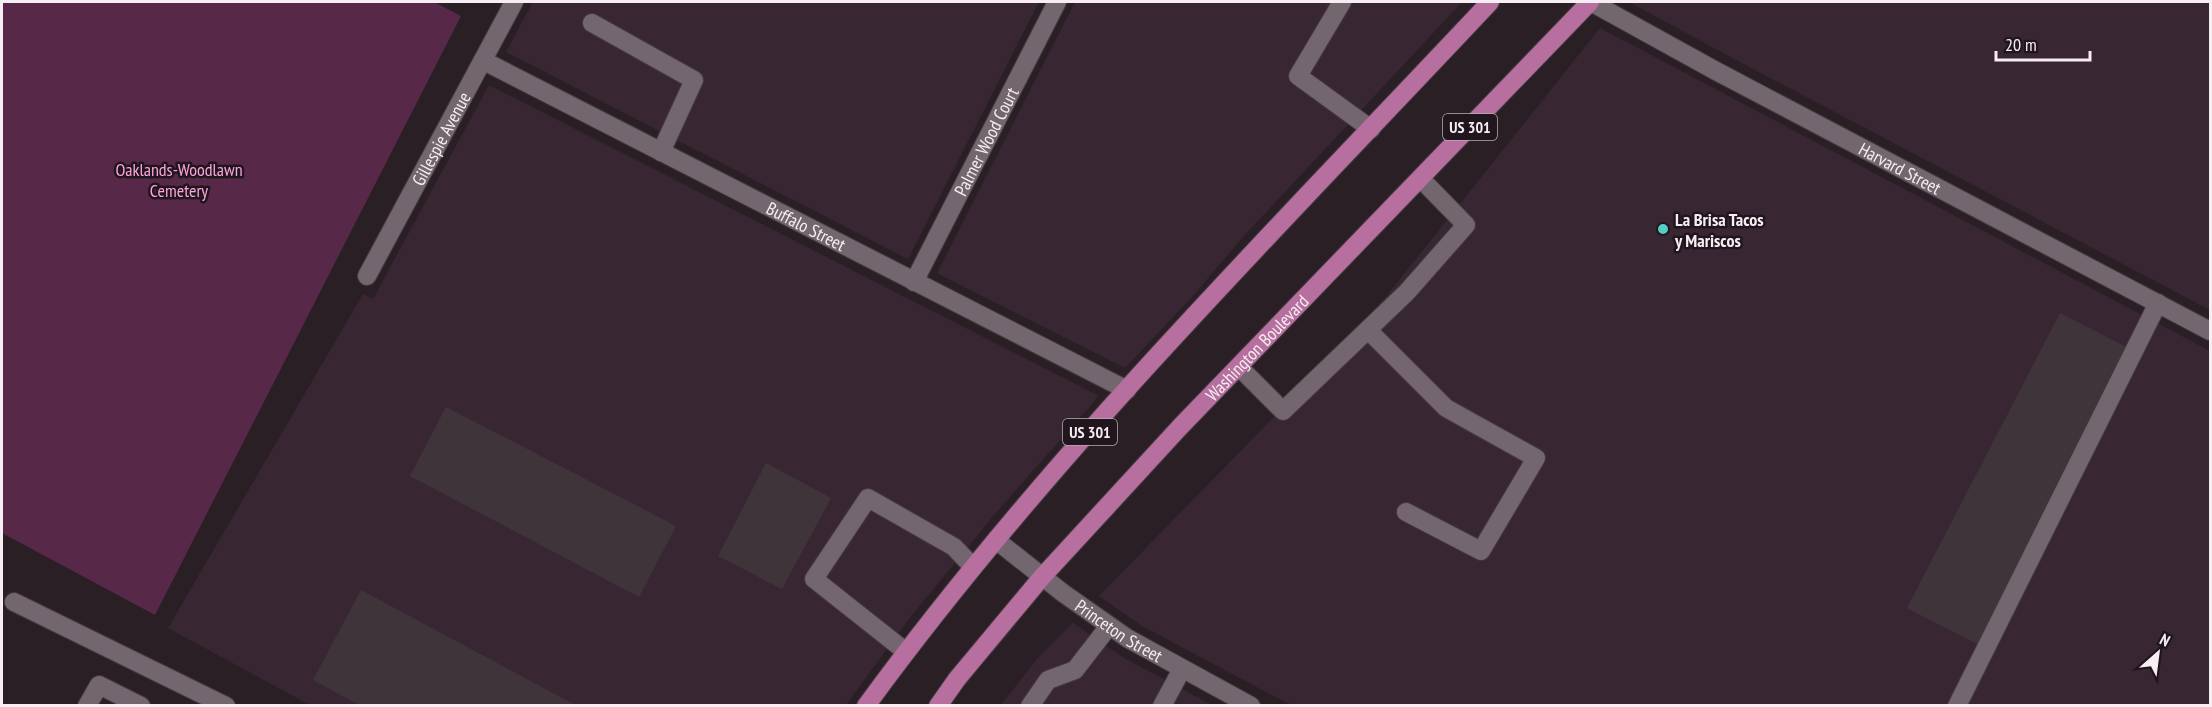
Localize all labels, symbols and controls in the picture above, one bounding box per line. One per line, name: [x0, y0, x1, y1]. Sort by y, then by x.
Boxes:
scale bar: [1996, 24, 2090, 62]
text: 20 m: [2005, 33, 2037, 56]
street label: Palmer Wood Court: [949, 83, 1023, 200]
street label: Gillespie Avenue: [406, 88, 475, 189]
road number: US 301: [1443, 114, 1497, 140]
street label: Harvard Street: [1855, 137, 1945, 199]
park label: Oaklands-Woodlawn Cemetery: [115, 158, 243, 202]
street label: Buffalo Street: [763, 196, 850, 256]
place label: La Brisa Tacos y Mariscos: [1674, 208, 1764, 252]
marker: La Brisa Tacos y Mariscos: [1656, 222, 1670, 236]
street label: Washington Boulevard: [1200, 290, 1313, 406]
road number: US 301: [1063, 419, 1117, 445]
street label: Princeton Street: [1071, 594, 1167, 667]
north arrow: [2128, 623, 2188, 683]
text: N: [2157, 629, 2174, 651]

